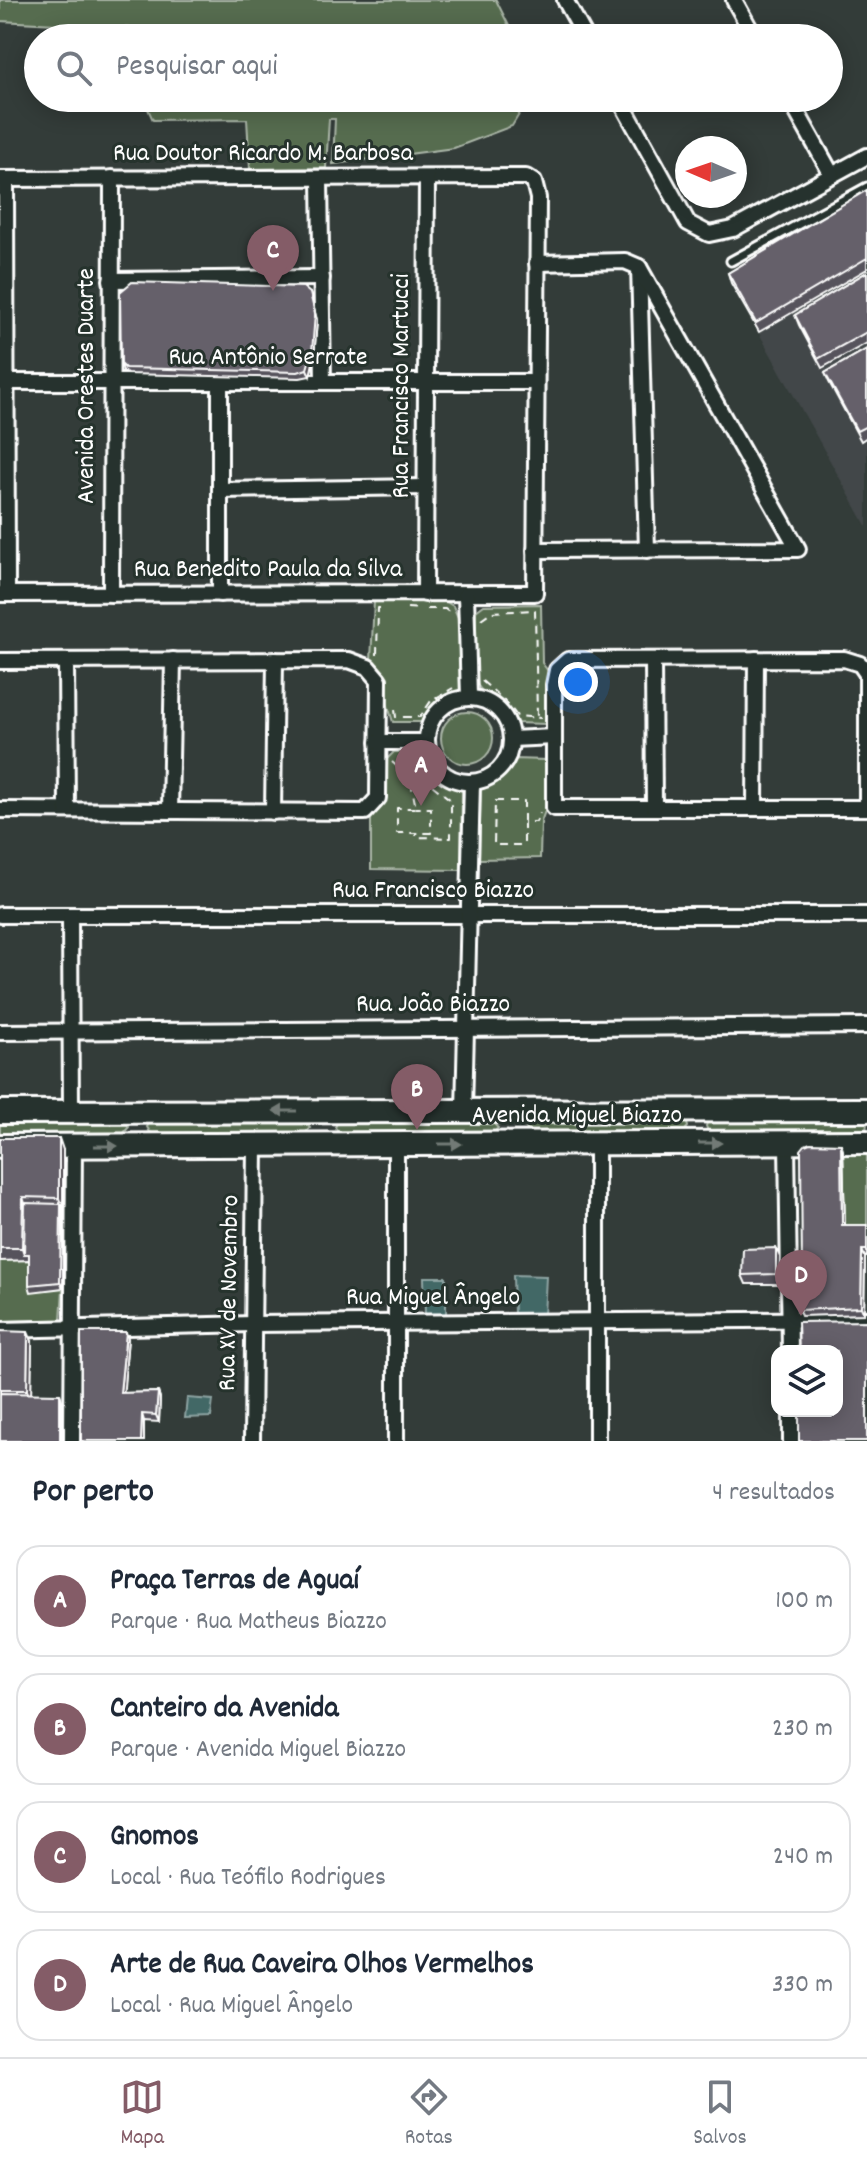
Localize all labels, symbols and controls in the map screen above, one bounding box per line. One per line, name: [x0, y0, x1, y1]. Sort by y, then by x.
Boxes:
search box: [24, 24, 843, 112]
icon: search: [52, 46, 96, 90]
text: Pesquisar aqui: [116, 47, 278, 90]
street label: Rua Doutor Ricardo M. Barbosa: [113, 136, 414, 173]
north arrow: [675, 136, 747, 208]
pin: C: [247, 225, 299, 291]
street label: Avenida Orestes Duarte: [69, 268, 106, 504]
street label: Rua Francisco Martucci: [384, 273, 421, 499]
street label: Rua Antônio Serrate: [168, 340, 368, 377]
street label: Rua Benedito Paula da Silva: [134, 552, 403, 589]
your location: [558, 662, 598, 702]
pin: A: [395, 740, 447, 806]
street label: Rua Francisco Biazzo: [332, 873, 534, 910]
street label: Rua João Biazzo: [356, 987, 510, 1024]
pin: B: [391, 1064, 443, 1130]
street label: Avenida Miguel Biazzo: [472, 1098, 682, 1135]
one-way arrow: [272, 1105, 297, 1117]
one-way arrow: [698, 1137, 723, 1149]
one-way arrow: [438, 1138, 463, 1150]
one-way arrow: [94, 1140, 119, 1152]
street label: Rua XV de Novembro: [210, 1195, 250, 1391]
pin: D: [775, 1250, 827, 1316]
street label: Rua Miguel Ângelo: [346, 1280, 520, 1317]
map controls: [771, 1345, 843, 1417]
button: layers: [771, 1345, 843, 1417]
text: Por perto: [32, 1469, 154, 1518]
text: 4 resultados: [712, 1475, 835, 1512]
text: Praça Terras de Aguaí: [110, 1561, 359, 1604]
text: A: [53, 1583, 67, 1620]
text: 100 m: [775, 1583, 833, 1620]
text: Parque · Rua Matheus Biazzo: [110, 1604, 387, 1641]
text: Canteiro da Avenida: [110, 1689, 338, 1732]
text: B: [54, 1711, 66, 1748]
text: 230 m: [772, 1711, 833, 1748]
text: Parque · Avenida Miguel Biazzo: [110, 1732, 406, 1769]
text: Gnomos: [110, 1817, 199, 1860]
text: C: [54, 1839, 66, 1876]
text: 240 m: [773, 1839, 833, 1876]
text: Local · Rua Teófilo Rodrigues: [110, 1860, 386, 1897]
text: Arte de Rua Caveira Olhos Vermelhos: [110, 1945, 534, 1988]
text: D: [53, 1967, 67, 2004]
text: 330 m: [772, 1967, 833, 2004]
text: Local · Rua Miguel Ângelo: [110, 1988, 353, 2025]
tab: Mapa: [120, 2075, 164, 2154]
tab: Rotas: [405, 2075, 453, 2154]
tab: Salvos: [693, 2075, 747, 2154]

